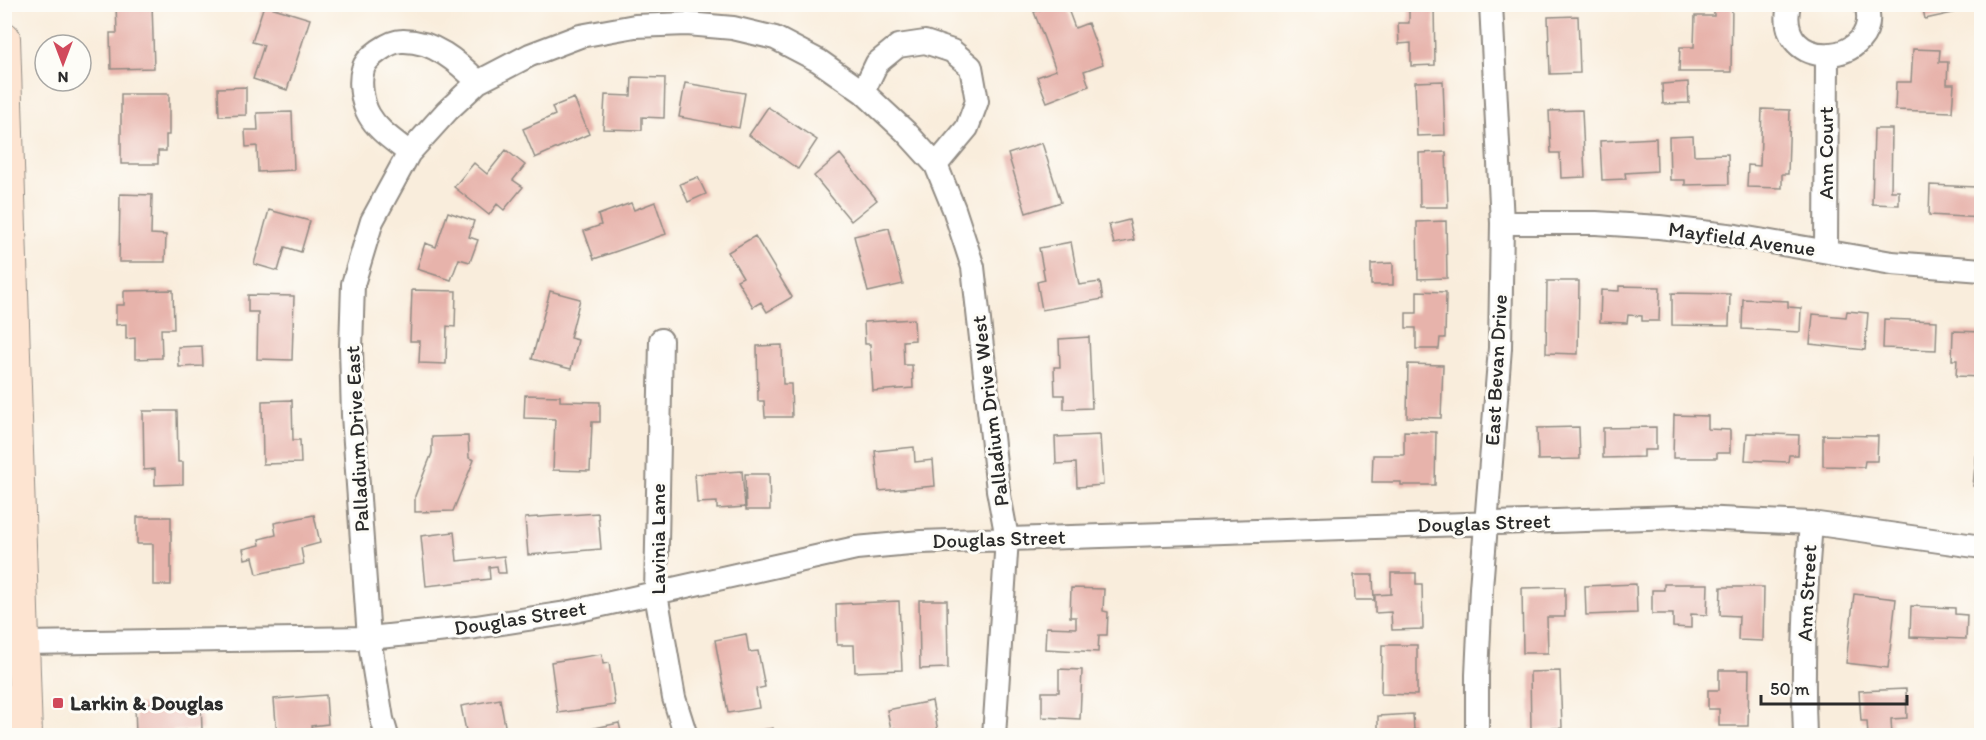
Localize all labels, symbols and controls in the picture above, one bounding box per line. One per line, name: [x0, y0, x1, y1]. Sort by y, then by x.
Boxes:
north arrow: [33, 33, 93, 93]
text: N: [58, 68, 68, 87]
street label: Ann Court: [1813, 106, 1838, 200]
street label: Mayfield Avenue: [1667, 216, 1817, 261]
street label: East Bevan Drive: [1479, 294, 1512, 446]
street label: Palladium Drive West: [965, 314, 1014, 508]
street label: Palladium Drive East: [339, 345, 374, 533]
street label: Lavinia Lane: [645, 483, 670, 595]
street label: Douglas Street: [1417, 508, 1551, 537]
street label: Douglas Street: [932, 524, 1066, 553]
street label: Ann Street: [1791, 544, 1822, 642]
street label: Douglas Street: [452, 595, 588, 640]
scale bar: [1761, 668, 1906, 706]
text: 50 m: [1770, 678, 1810, 700]
place label: Larkin & Douglas: [70, 690, 224, 716]
marker: Larkin & Douglas: [51, 696, 65, 710]

